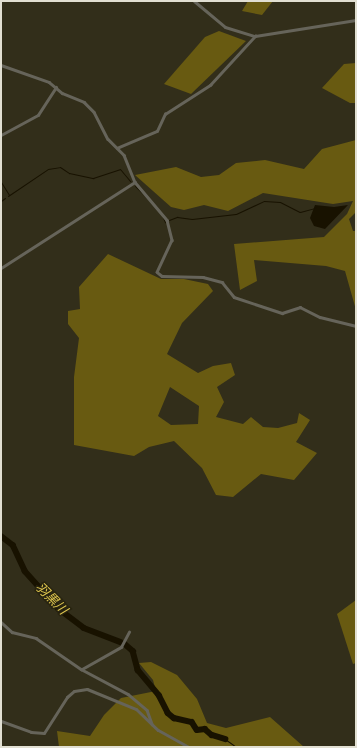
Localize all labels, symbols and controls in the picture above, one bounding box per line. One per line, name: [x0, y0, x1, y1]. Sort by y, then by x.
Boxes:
water label: 羽黒川: [32, 580, 70, 618]

